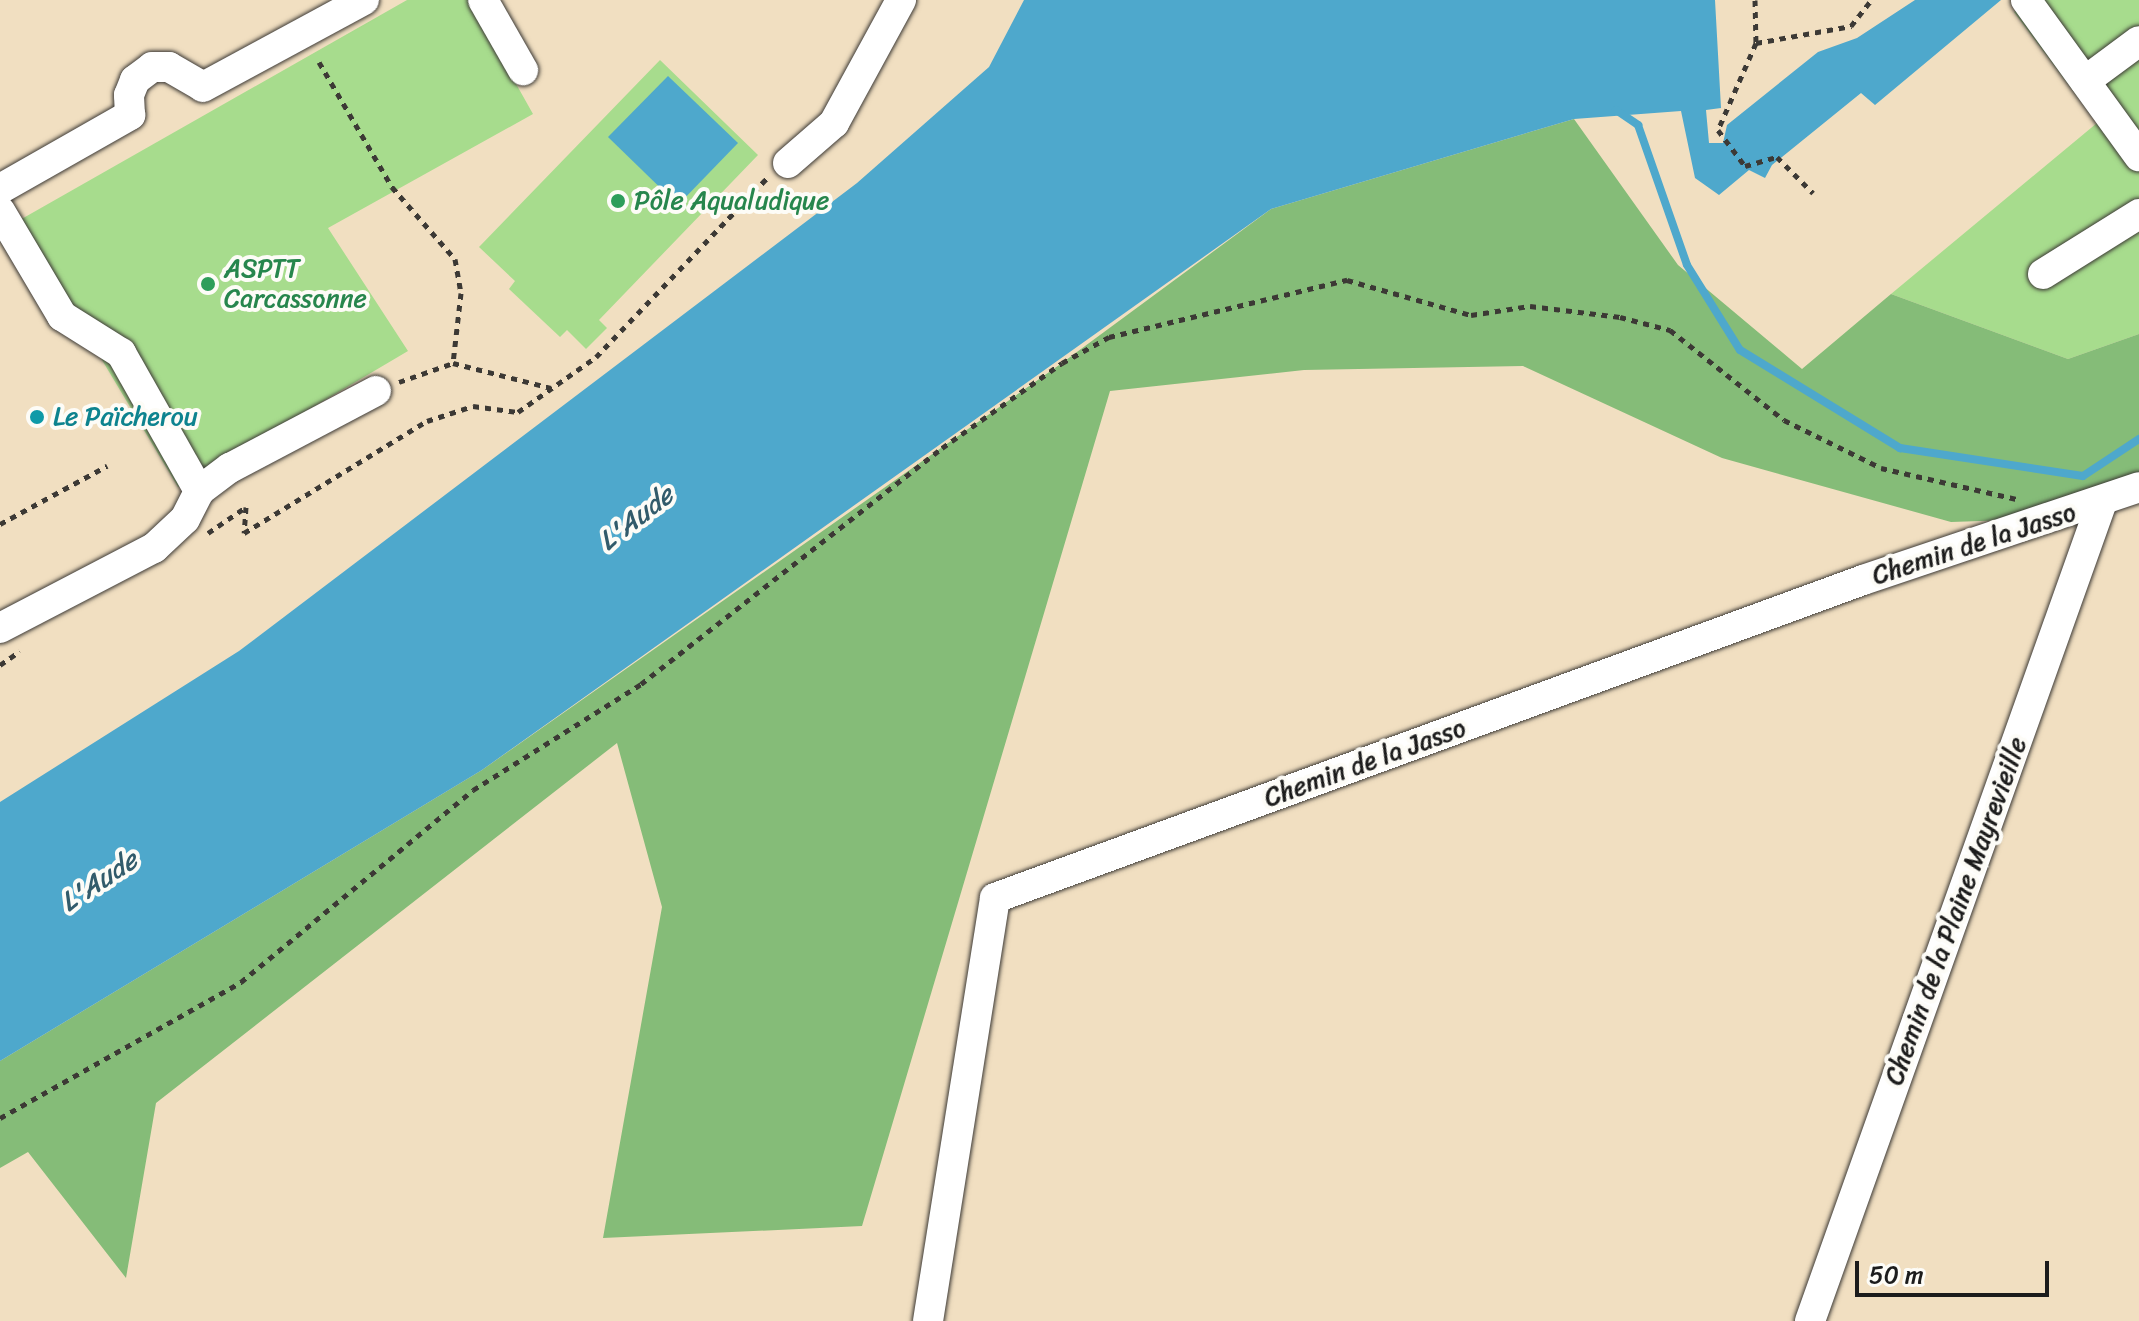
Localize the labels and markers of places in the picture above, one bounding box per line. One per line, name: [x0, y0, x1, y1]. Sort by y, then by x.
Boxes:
place label: Pôle Aqualudique: [634, 185, 829, 217]
marker: Pôle Aqualudique: [609, 192, 627, 210]
place label: ASPTT Carcassonne: [224, 253, 367, 314]
marker: ASPTT Carcassonne: [199, 275, 217, 293]
place label: Le Païcherou: [53, 401, 199, 433]
marker: Le Païcherou: [28, 408, 46, 426]

